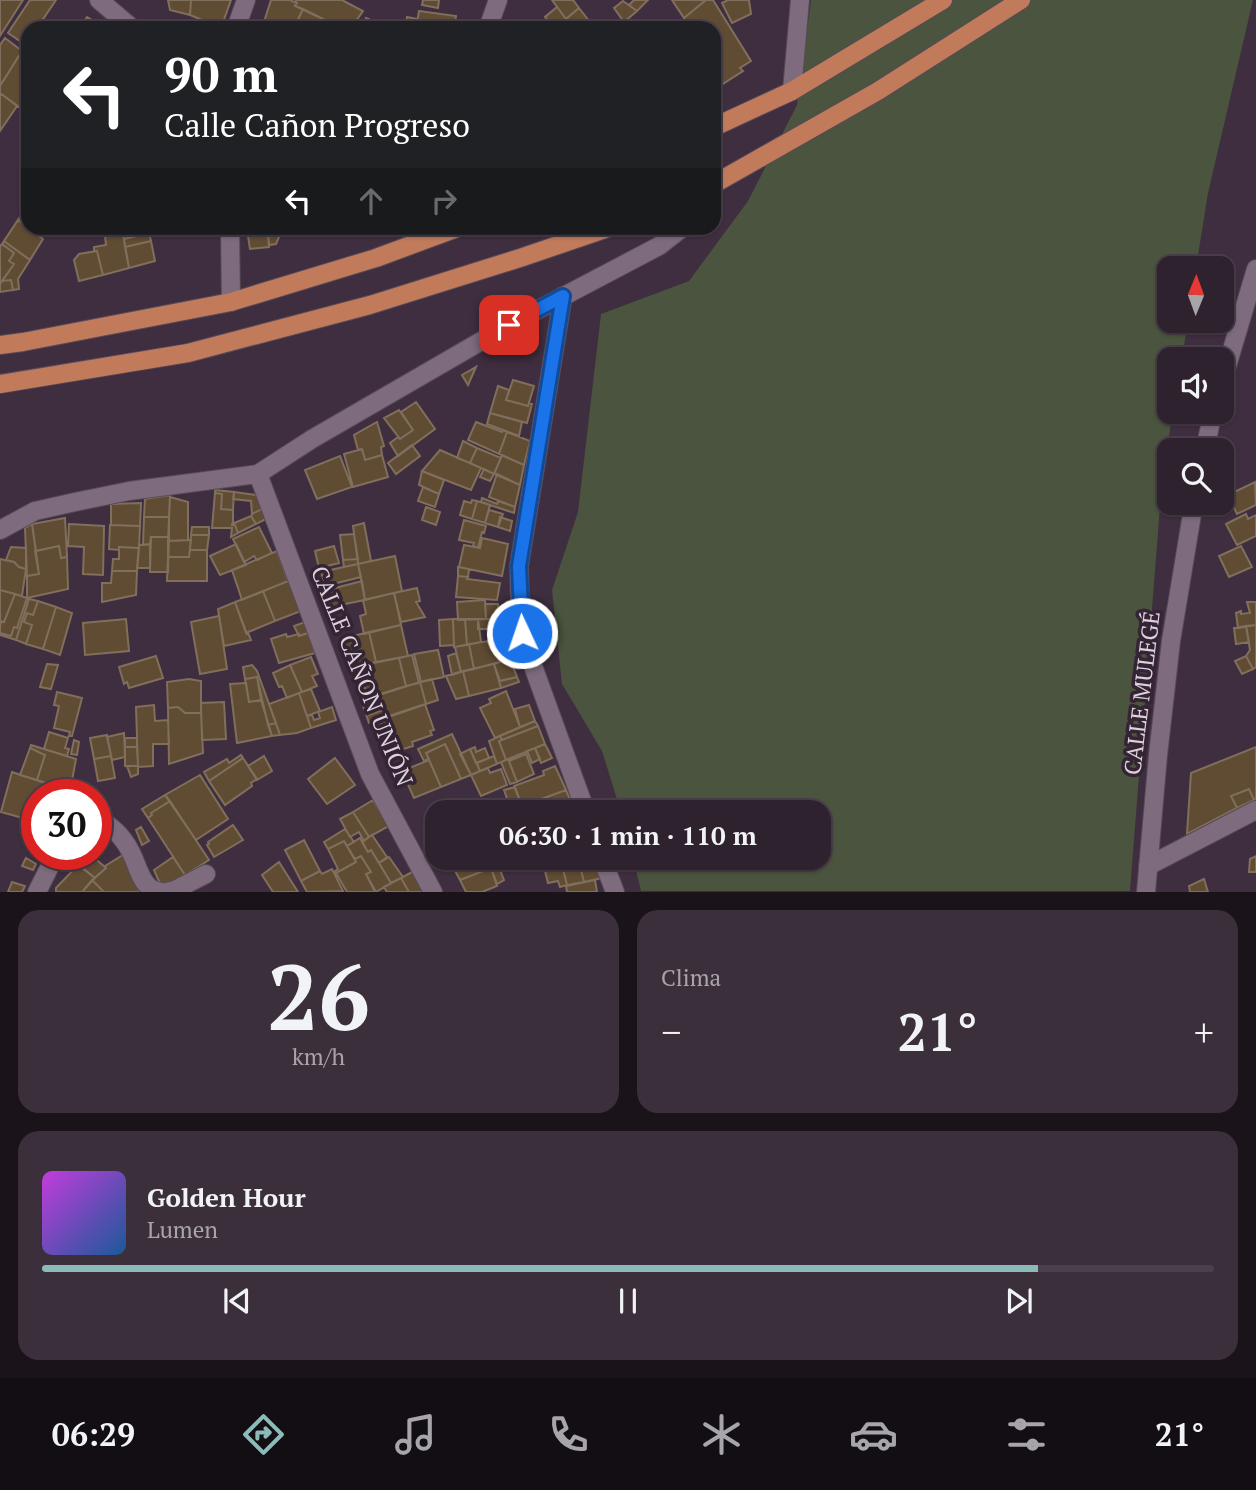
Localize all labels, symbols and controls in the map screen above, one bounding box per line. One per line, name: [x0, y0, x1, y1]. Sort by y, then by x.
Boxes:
text: 90 m: [164, 41, 278, 106]
icon: left: [49, 49, 140, 140]
text: Calle Cañon Progreso: [164, 104, 470, 146]
icon: left: [279, 182, 317, 220]
icon: ahead: [352, 182, 390, 220]
icon: right: [425, 182, 463, 220]
north arrow: [1157, 256, 1234, 332]
map controls: [1157, 256, 1234, 515]
pin: [479, 295, 539, 355]
icon: arrive: [490, 306, 528, 344]
button: sound: [1157, 347, 1234, 424]
button: search: [1157, 438, 1234, 515]
street label: CALLE CAÑON UNIÓN: [304, 561, 421, 791]
position arrow: [485, 596, 559, 670]
street label: CALLE MULEGÉ: [1116, 609, 1167, 777]
speed limit sign: 30: [21, 779, 112, 870]
text: 06:30 · 1 min · 110 m: [499, 818, 757, 852]
text: 26: [267, 935, 370, 1056]
text: Clima: [661, 962, 721, 993]
text: 21°: [897, 997, 978, 1066]
text: −: [661, 1007, 681, 1057]
text: +: [1194, 1007, 1214, 1057]
text: km/h: [292, 1041, 345, 1072]
text: Golden Hour: [147, 1180, 306, 1214]
text: Lumen: [147, 1214, 218, 1245]
icon: previous: [218, 1282, 256, 1320]
icon: pause: [609, 1282, 647, 1320]
icon: next: [1000, 1282, 1038, 1320]
icon: directions: [239, 1410, 288, 1459]
icon: music: [391, 1410, 440, 1459]
icon: phone: [544, 1410, 593, 1459]
icon: climate: [697, 1410, 746, 1459]
icon: car: [849, 1410, 898, 1459]
icon: filters: [1002, 1410, 1051, 1459]
text: 06:29: [52, 1413, 135, 1455]
text: 21°: [1155, 1413, 1204, 1455]

